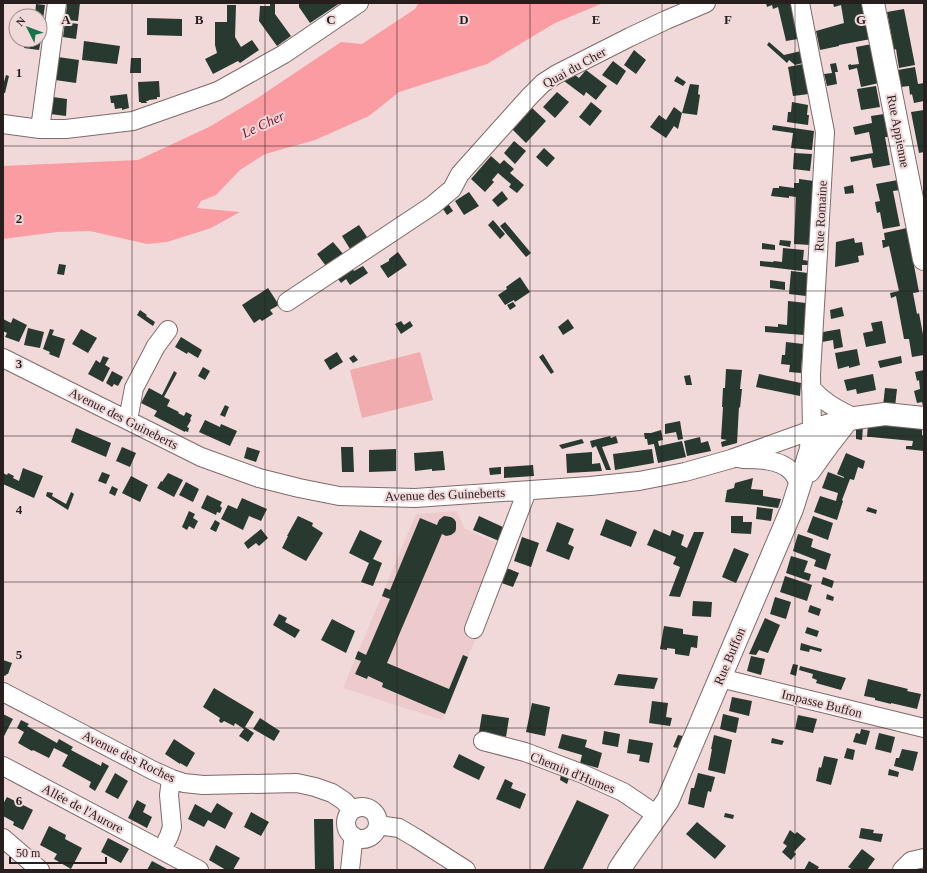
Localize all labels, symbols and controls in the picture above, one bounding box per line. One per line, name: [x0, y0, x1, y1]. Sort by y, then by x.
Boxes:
north arrow: [8, 8, 48, 48]
text: A: [61, 12, 71, 27]
text: B: [195, 12, 204, 27]
text: C: [326, 12, 336, 27]
text: D: [459, 12, 469, 27]
text: E: [592, 12, 600, 27]
text: F: [724, 12, 732, 27]
text: G: [856, 12, 866, 27]
text: N: [13, 14, 28, 28]
street label: Quai du Cher: [540, 44, 609, 91]
text: 1: [16, 65, 22, 80]
street label: Rue Appienne: [884, 93, 913, 169]
water label: Le Cher: [239, 108, 287, 141]
street label: Rue Romaine: [811, 180, 830, 252]
text: 2: [16, 211, 22, 226]
text: 3: [16, 356, 23, 371]
street label: Avenue des Guineberts: [67, 384, 181, 452]
street label: Avenue des Guineberts: [385, 485, 505, 504]
text: 4: [16, 502, 23, 517]
street label: Rue Buffon: [711, 625, 748, 687]
text: 5: [16, 647, 23, 662]
street label: Impasse Buffon: [780, 686, 864, 721]
street label: Avenue des Roches: [80, 727, 178, 785]
street label: Chemin d'Humes: [528, 749, 617, 796]
street label: Allée de l'Aurore: [40, 781, 126, 836]
text: 6: [16, 793, 23, 808]
scale bar: [10, 839, 106, 865]
text: 50 m: [16, 846, 41, 860]

